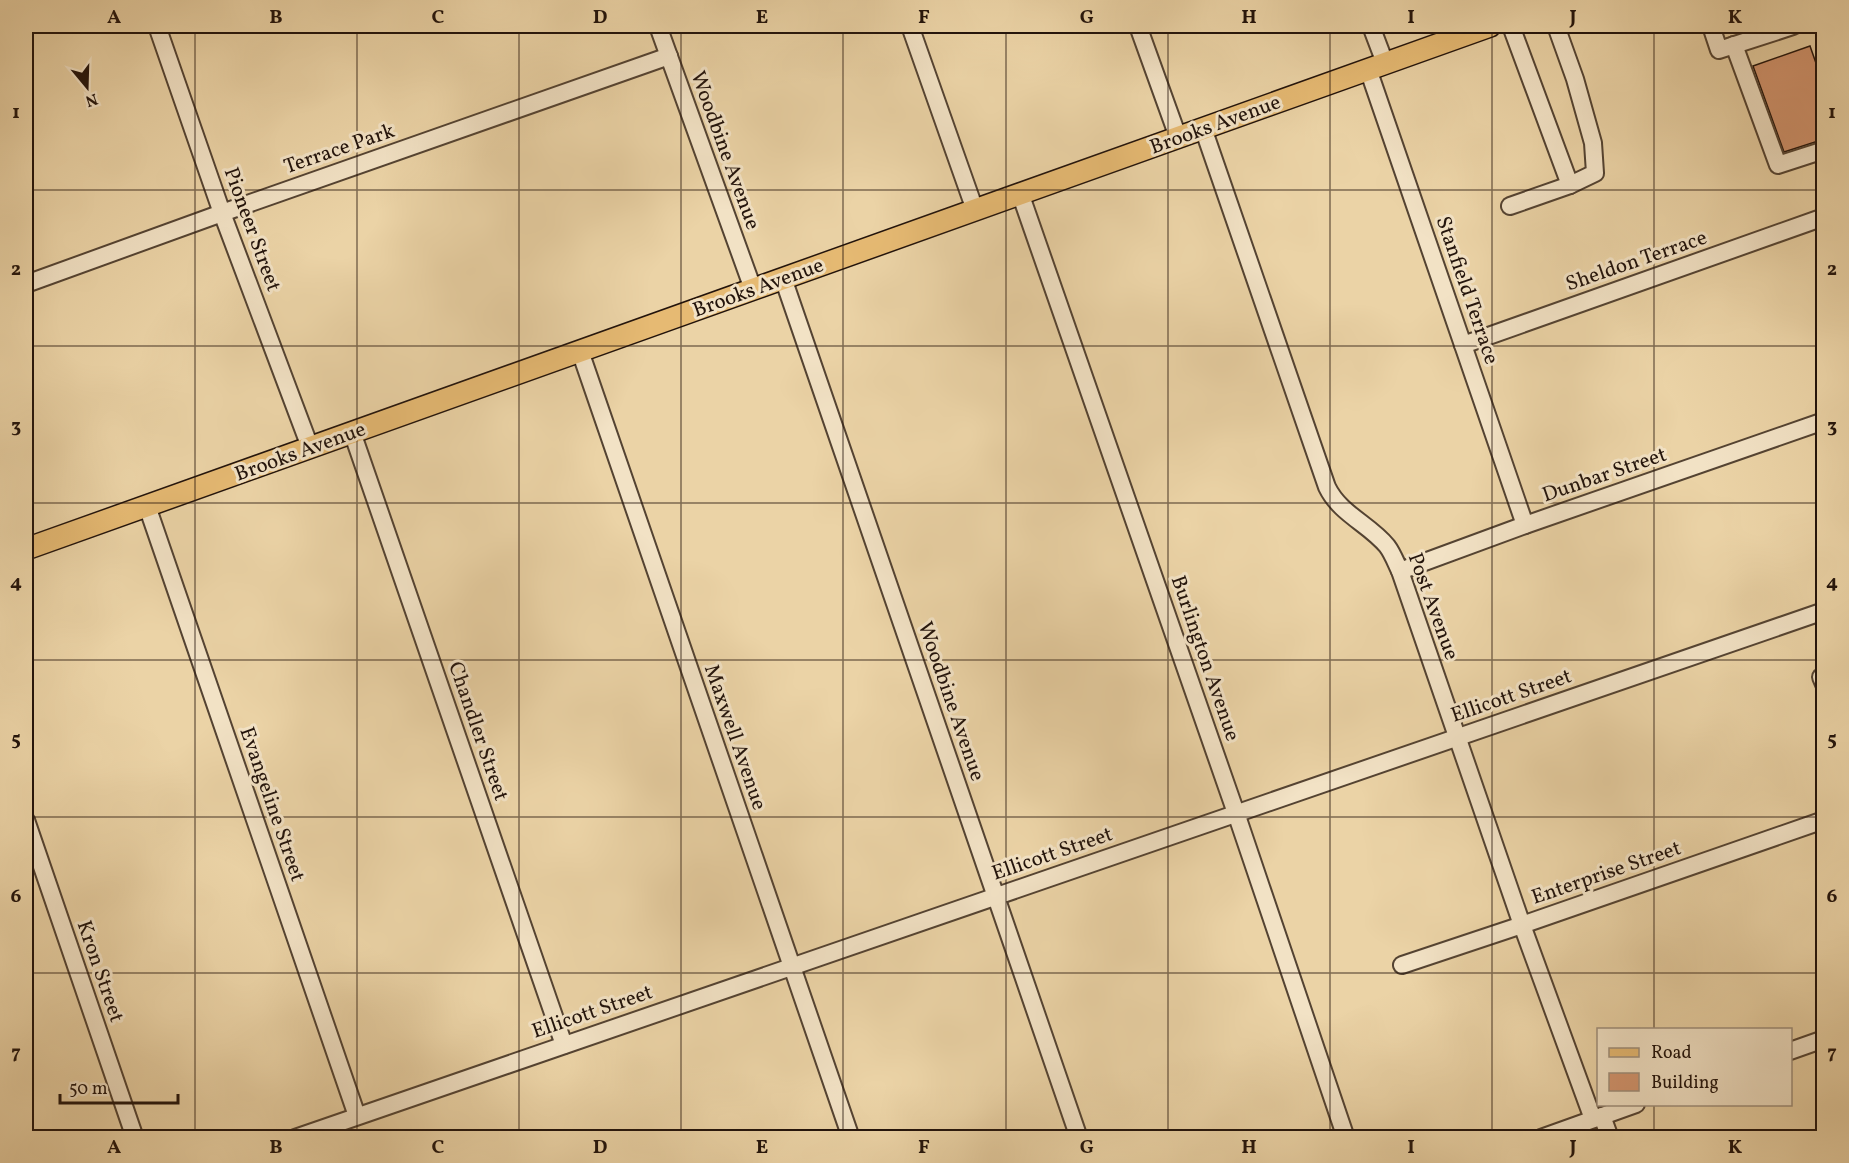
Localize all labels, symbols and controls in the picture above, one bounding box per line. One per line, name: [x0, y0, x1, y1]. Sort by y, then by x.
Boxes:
text: A: [107, 4, 121, 32]
text: B: [269, 4, 283, 32]
text: C: [432, 4, 445, 32]
text: D: [593, 4, 607, 32]
text: E: [756, 4, 768, 32]
text: F: [918, 4, 930, 32]
text: G: [1080, 4, 1094, 32]
text: H: [1241, 4, 1257, 32]
text: I: [1407, 4, 1415, 32]
text: J: [1568, 4, 1577, 32]
text: K: [1728, 4, 1743, 32]
north arrow: [57, 57, 117, 117]
street label: Woodbine Avenue: [682, 67, 767, 234]
text: N: [82, 87, 100, 112]
street label: Brooks Avenue: [1146, 88, 1285, 163]
text: 1: [12, 99, 20, 127]
text: 1: [1828, 99, 1836, 127]
street label: Terrace Park: [280, 117, 399, 182]
street label: Pioneer Street: [216, 163, 287, 296]
street label: Stanfield Terrace: [1428, 213, 1506, 369]
street label: Sheldon Terrace: [1562, 224, 1711, 299]
street label: Brooks Avenue: [689, 251, 828, 326]
text: 2: [11, 256, 21, 284]
text: 2: [1827, 256, 1837, 284]
text: 3: [11, 413, 21, 441]
text: 3: [1827, 413, 1837, 441]
street label: Brooks Avenue: [231, 415, 370, 490]
street label: Dunbar Street: [1538, 441, 1671, 510]
street label: Post Avenue: [1400, 549, 1465, 664]
text: 4: [10, 569, 22, 597]
text: 4: [1826, 569, 1838, 597]
street label: Burlington Avenue: [1163, 572, 1247, 745]
street label: Woodbine Avenue: [910, 618, 991, 785]
street label: Chandler Street: [440, 658, 515, 805]
street label: Maxwell Avenue: [696, 661, 773, 814]
street label: Ellicott Street: [1447, 662, 1576, 731]
street label: Evangeline Street: [232, 723, 312, 886]
text: 5: [11, 726, 21, 754]
text: 5: [1827, 726, 1837, 754]
street label: Ellicott Street: [988, 820, 1117, 889]
street label: Enterprise Street: [1528, 834, 1685, 913]
text: 6: [11, 883, 22, 911]
text: 6: [1827, 883, 1838, 911]
street label: Kron Street: [69, 917, 131, 1026]
street label: Ellicott Street: [528, 978, 657, 1047]
legend: [1597, 1028, 1792, 1106]
text: 7: [11, 1039, 21, 1067]
text: 7: [1827, 1039, 1837, 1067]
text: Road: [1651, 1041, 1692, 1066]
scale bar: [60, 1067, 178, 1105]
text: Building: [1651, 1071, 1719, 1096]
text: 50 m: [69, 1077, 108, 1102]
text: A: [107, 1134, 121, 1162]
text: B: [269, 1134, 283, 1162]
text: C: [432, 1134, 445, 1162]
text: D: [593, 1134, 607, 1162]
text: E: [756, 1134, 768, 1162]
text: F: [918, 1134, 930, 1162]
text: G: [1080, 1134, 1094, 1162]
text: H: [1241, 1134, 1257, 1162]
text: I: [1407, 1134, 1415, 1162]
text: J: [1568, 1134, 1577, 1162]
text: K: [1728, 1134, 1743, 1162]

